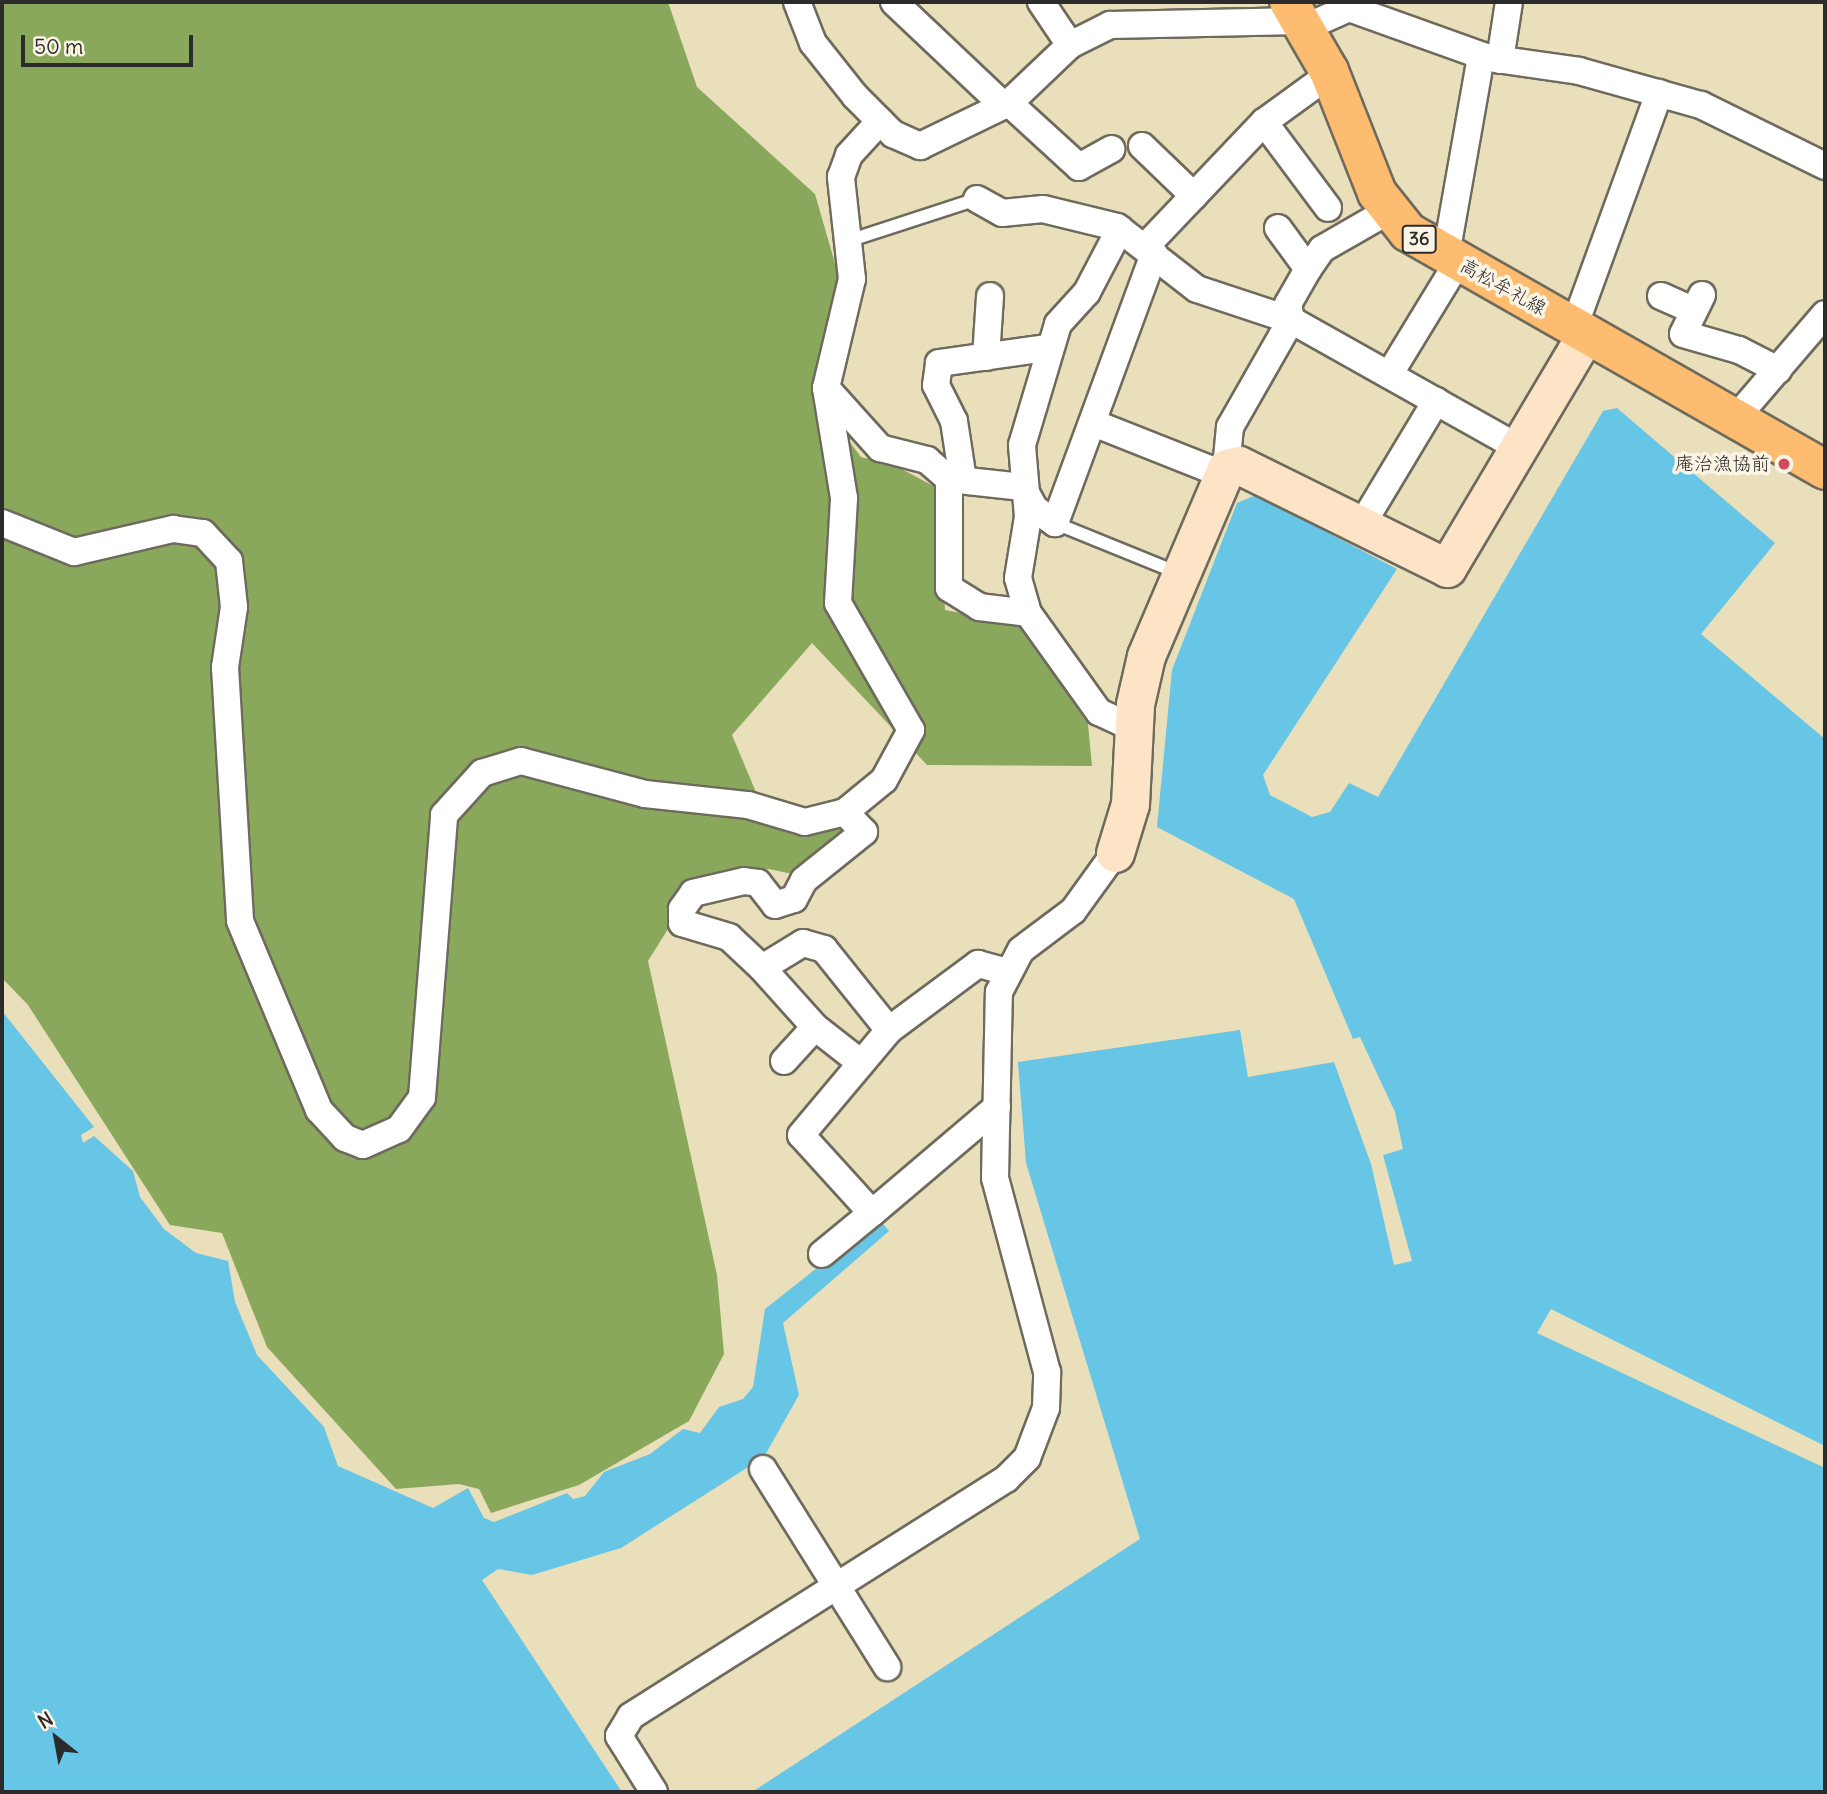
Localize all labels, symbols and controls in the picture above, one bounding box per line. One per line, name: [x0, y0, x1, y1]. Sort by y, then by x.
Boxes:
scale bar: [24, 21, 196, 65]
text: 50 m: [34, 33, 83, 60]
road number: 36: [1402, 225, 1436, 254]
street label: 高松牟礼線: [1456, 254, 1550, 320]
place label: 庵治漁協前: [1675, 453, 1770, 475]
marker: 庵治漁協前: [1776, 456, 1792, 472]
north arrow: [21, 1703, 91, 1773]
text: N: [33, 1706, 57, 1734]

